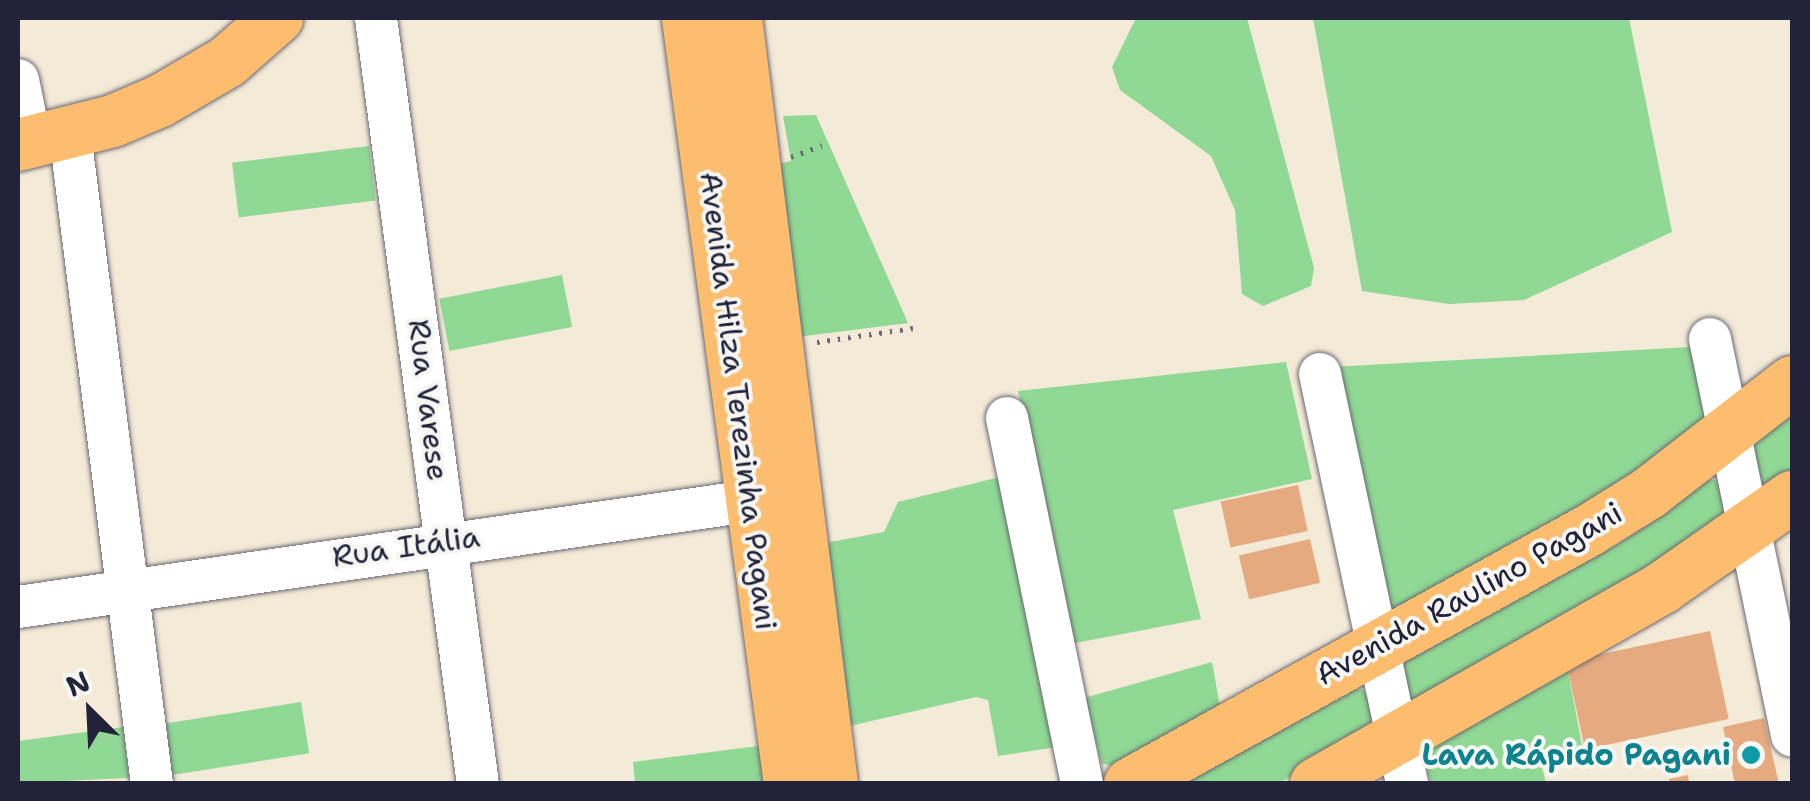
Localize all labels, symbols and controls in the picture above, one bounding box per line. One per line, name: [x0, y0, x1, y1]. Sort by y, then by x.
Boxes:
street label: Avenida Hilza Terezinha Pagani: [692, 170, 784, 632]
street label: Rua Varese: [400, 317, 456, 483]
street label: Avenida Raulino Pagani: [1309, 495, 1629, 693]
street label: Rua Itália: [330, 519, 482, 575]
north arrow: [40, 661, 140, 761]
text: N: [60, 662, 96, 705]
place label: Lava Rápido Pagani: [1422, 737, 1731, 773]
marker: Lava Rápido Pagani: [1740, 744, 1762, 766]

